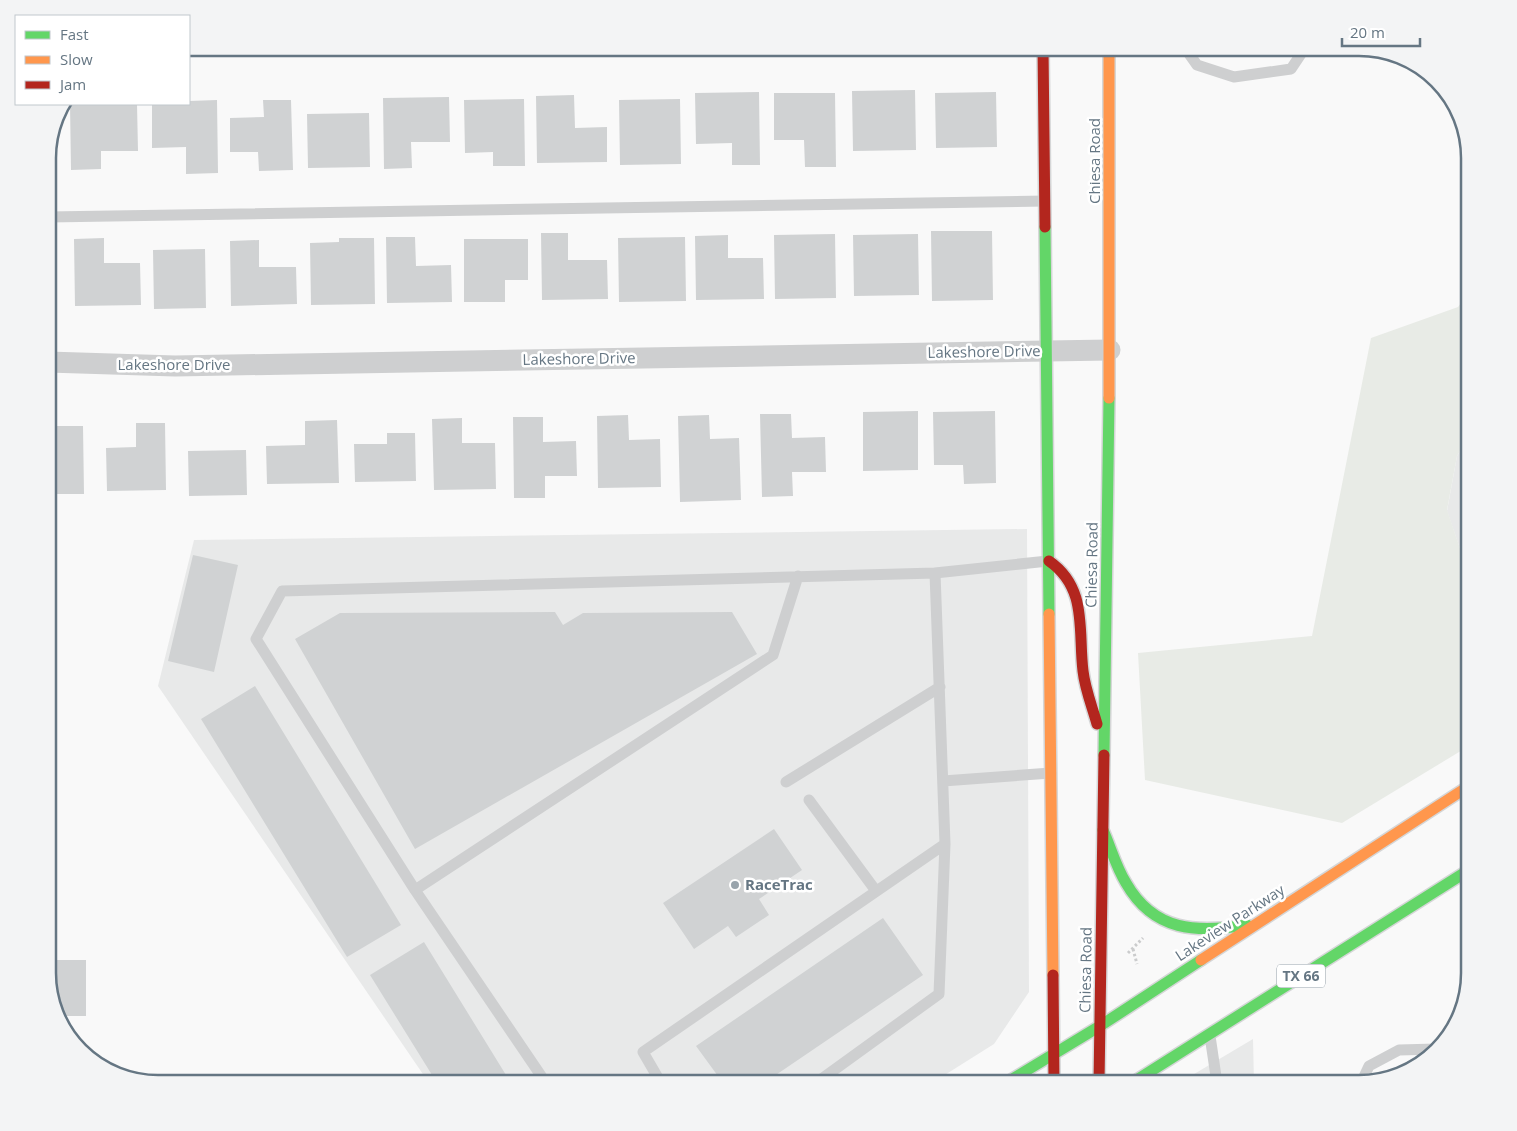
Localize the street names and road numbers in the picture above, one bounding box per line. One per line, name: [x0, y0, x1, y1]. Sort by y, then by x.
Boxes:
street label: Chiesa Road: [1084, 118, 1104, 204]
street label: Lakeshore Drive: [927, 340, 1041, 362]
street label: Lakeshore Drive: [522, 347, 636, 369]
street label: Lakeshore Drive: [117, 354, 231, 374]
street label: Chiesa Road: [1080, 522, 1102, 608]
street label: Lakeview Parkway: [1171, 879, 1288, 965]
street label: Chiesa Road: [1074, 927, 1096, 1013]
road number: TX 66: [1277, 964, 1325, 988]

